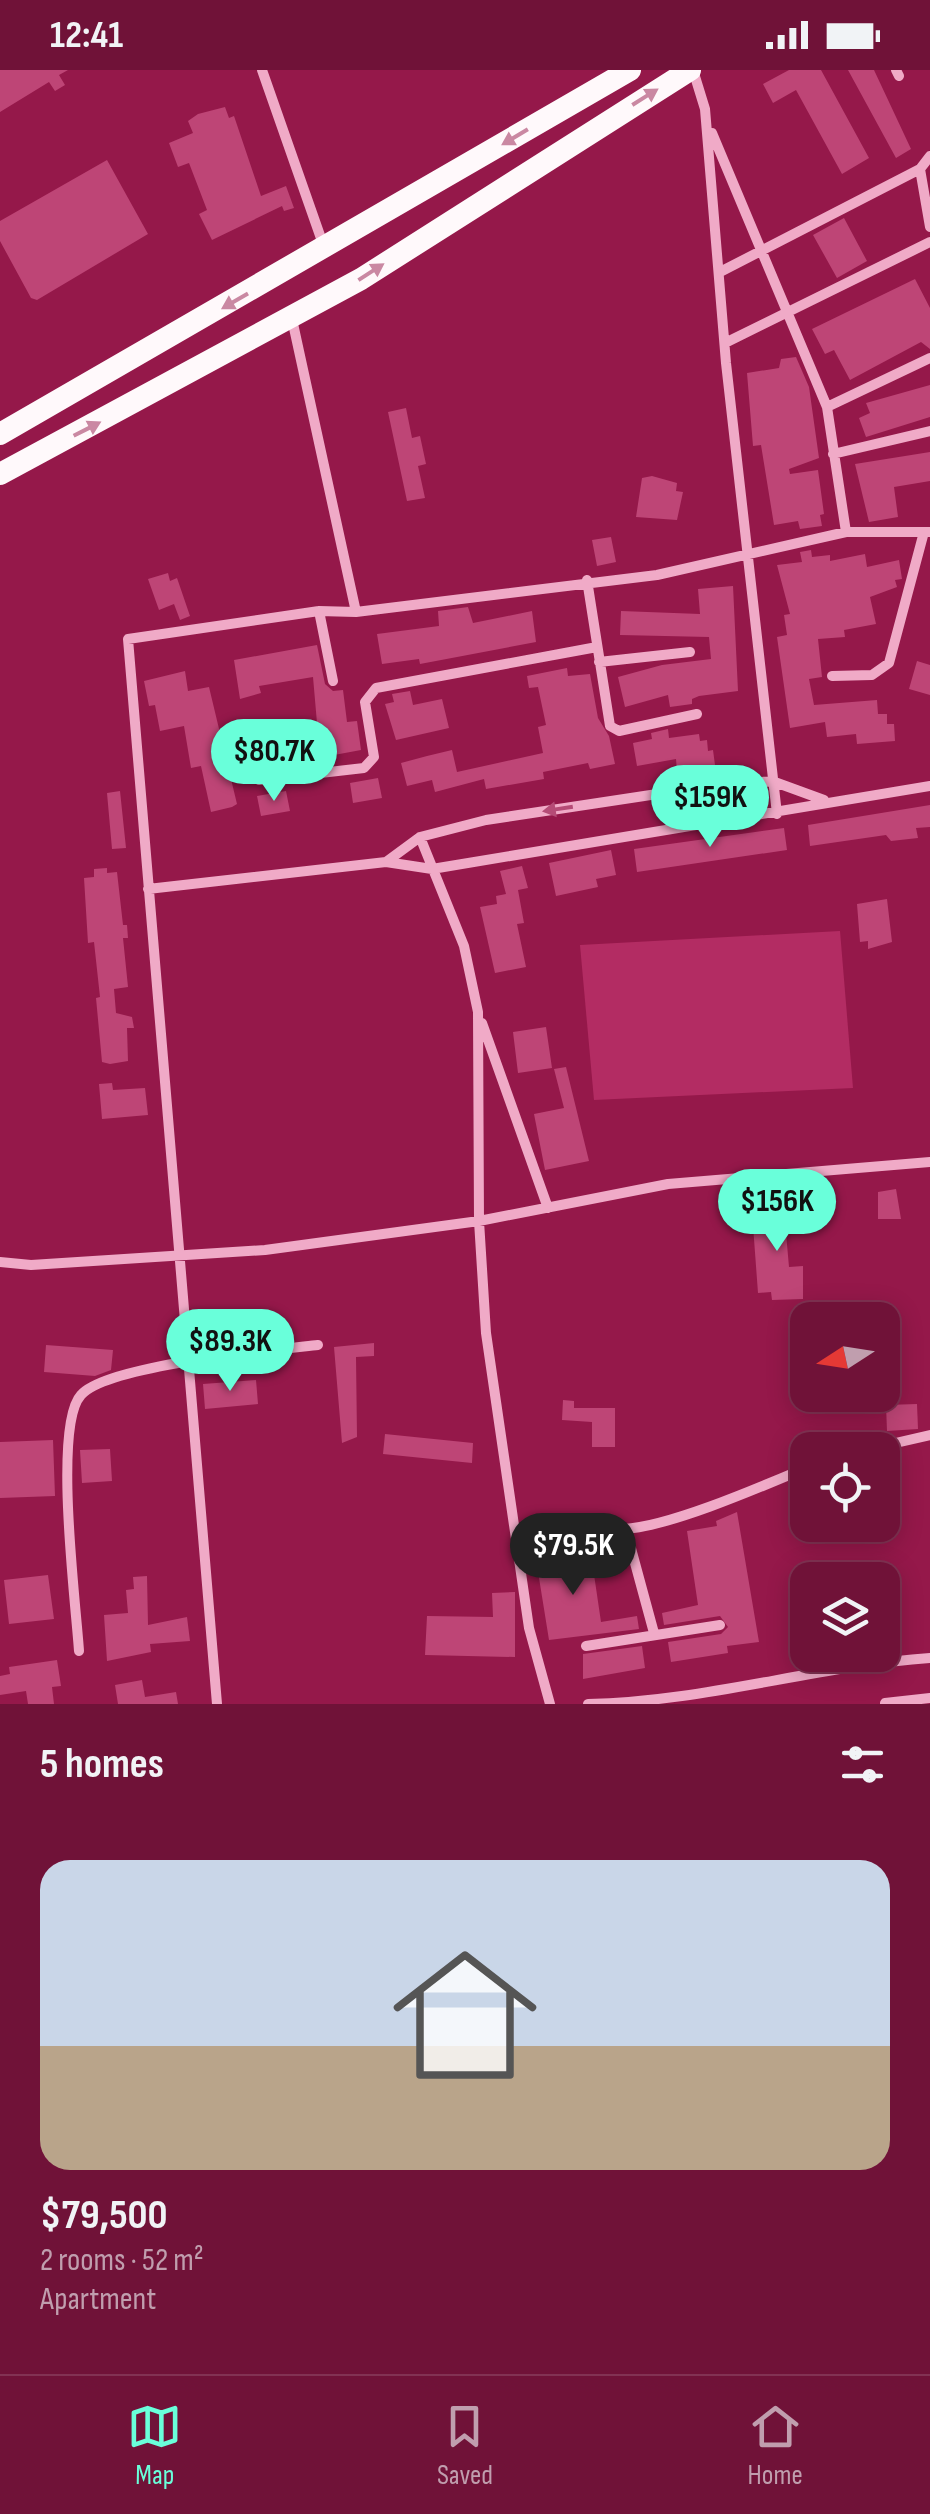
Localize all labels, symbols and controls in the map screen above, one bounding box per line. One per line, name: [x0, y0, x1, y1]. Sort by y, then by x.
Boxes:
text: 12:41: [50, 13, 123, 58]
one-way arrow: [631, 89, 659, 107]
one-way arrow: [501, 128, 529, 145]
one-way arrow: [357, 263, 384, 281]
one-way arrow: [220, 292, 249, 309]
one-way arrow: [72, 421, 101, 438]
pin: $80.7K: [193, 719, 355, 804]
text: $80.7K: [233, 732, 315, 771]
pin: $159K: [640, 765, 780, 850]
text: $159K: [673, 778, 747, 817]
one-way arrow: [542, 802, 574, 818]
pin: $156K: [707, 1169, 847, 1254]
text: $156K: [740, 1182, 814, 1221]
north arrow: [790, 1302, 900, 1412]
map controls: [790, 1302, 900, 1672]
pin: $89.3K: [149, 1309, 311, 1394]
text: $89.3K: [188, 1322, 272, 1361]
button: locate: [790, 1432, 900, 1542]
pin: $79.5K: [492, 1513, 654, 1598]
text: $79.5K: [532, 1526, 614, 1565]
button: layers: [790, 1562, 900, 1672]
icon: filters: [835, 1737, 890, 1792]
text: 5 homes: [40, 1739, 164, 1790]
icon: home: [375, 1925, 555, 2105]
text: $79,500: [40, 2190, 168, 2241]
text: 2 rooms · 52 m²: [40, 2241, 204, 2280]
text: Apartment: [40, 2280, 156, 2319]
tab: Map: [127, 2399, 182, 2492]
tab: Saved: [437, 2399, 493, 2492]
tab: Home: [748, 2399, 803, 2492]

